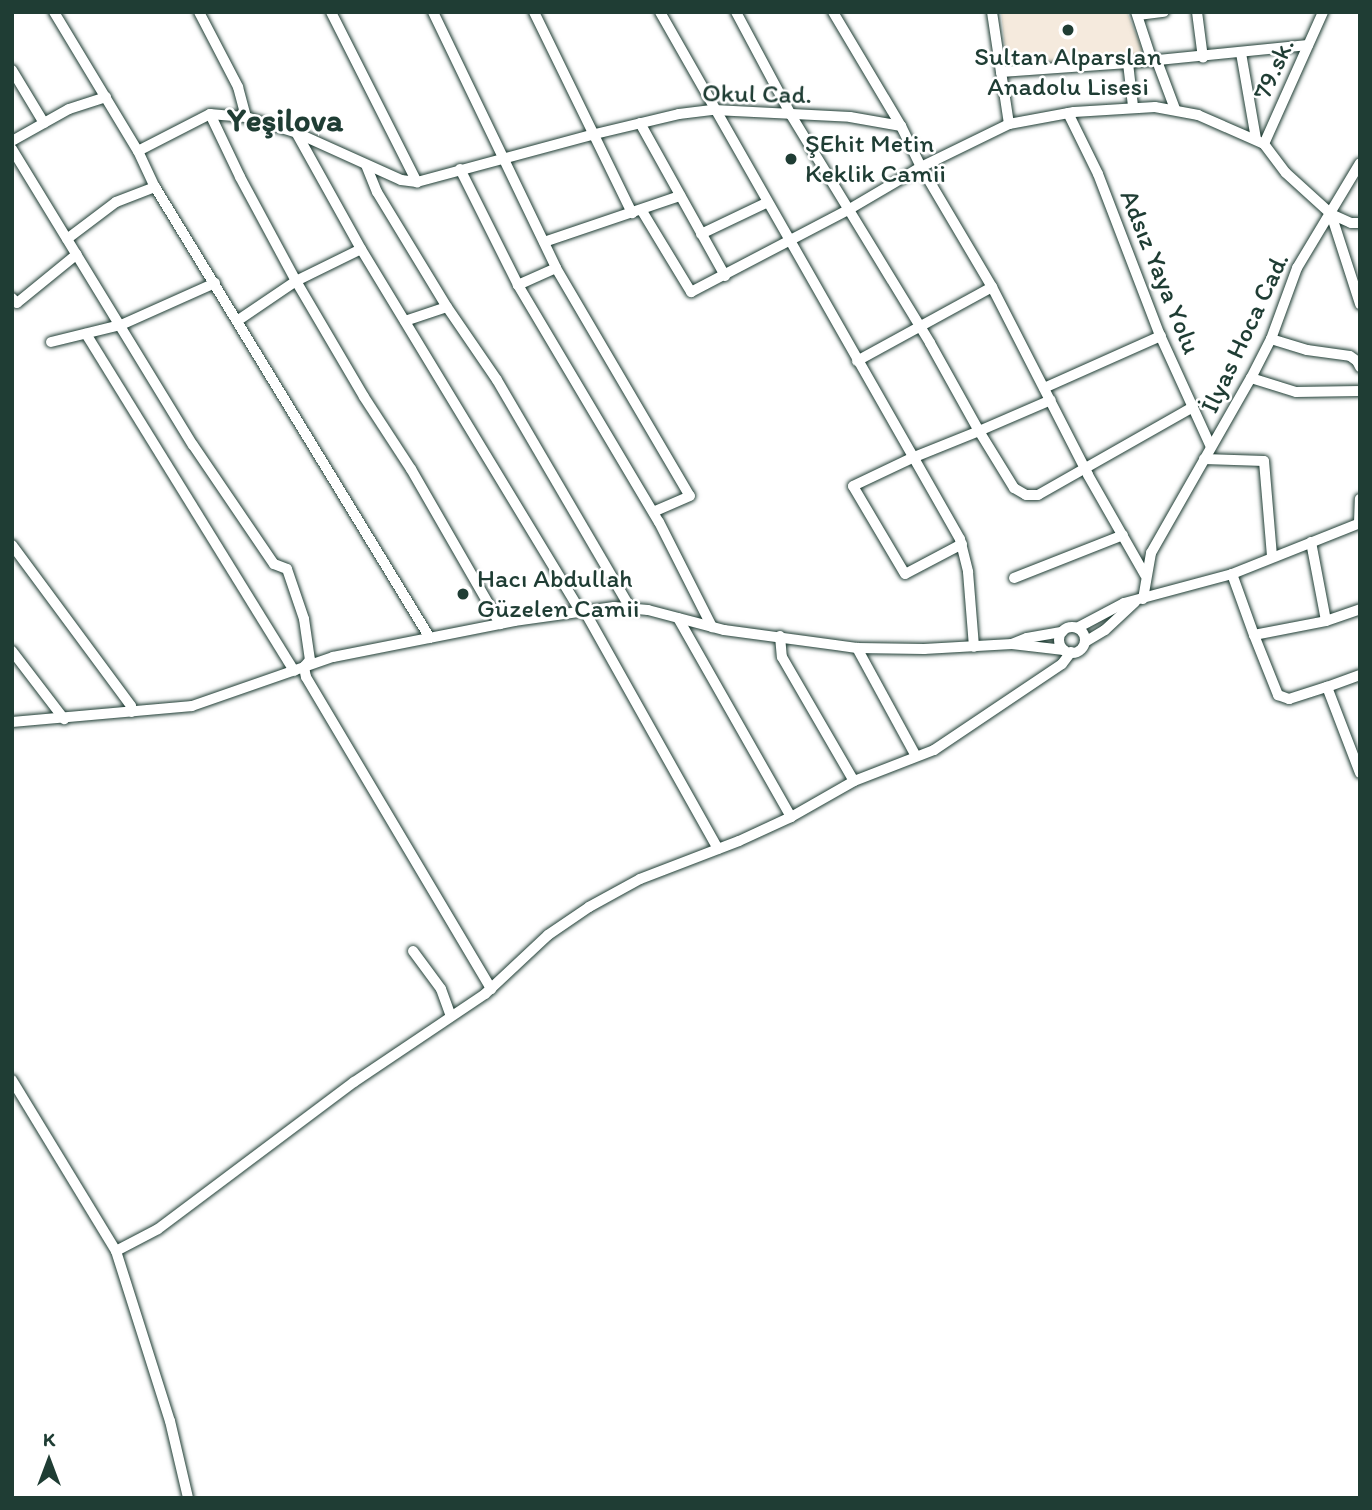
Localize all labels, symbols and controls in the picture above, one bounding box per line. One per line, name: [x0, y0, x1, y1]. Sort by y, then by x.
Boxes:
marker: Sultan Alparslan Anadolu Lisesi: [1060, 22, 1076, 38]
street label: 79.sk.: [1247, 33, 1301, 105]
place label: Sultan Alparslan Anadolu Lisesi: [975, 41, 1161, 102]
street label: Okul Cad.: [701, 77, 813, 111]
district label: Yeşilova: [227, 100, 343, 140]
place label: ŞEhit Metin Keklik Camii: [805, 128, 946, 190]
marker: ŞEhit Metin Keklik Camii: [783, 151, 799, 167]
street label: Adsız Yaya Yolu: [1113, 186, 1207, 358]
street label: İlyas Hoca Cad.: [1194, 248, 1296, 418]
place label: Hacı Abdullah Güzelen Camii: [477, 563, 639, 624]
marker: Hacı Abdullah Güzelen Camii: [455, 586, 471, 602]
north arrow: [14, 1426, 84, 1496]
text: K: [43, 1428, 55, 1451]

